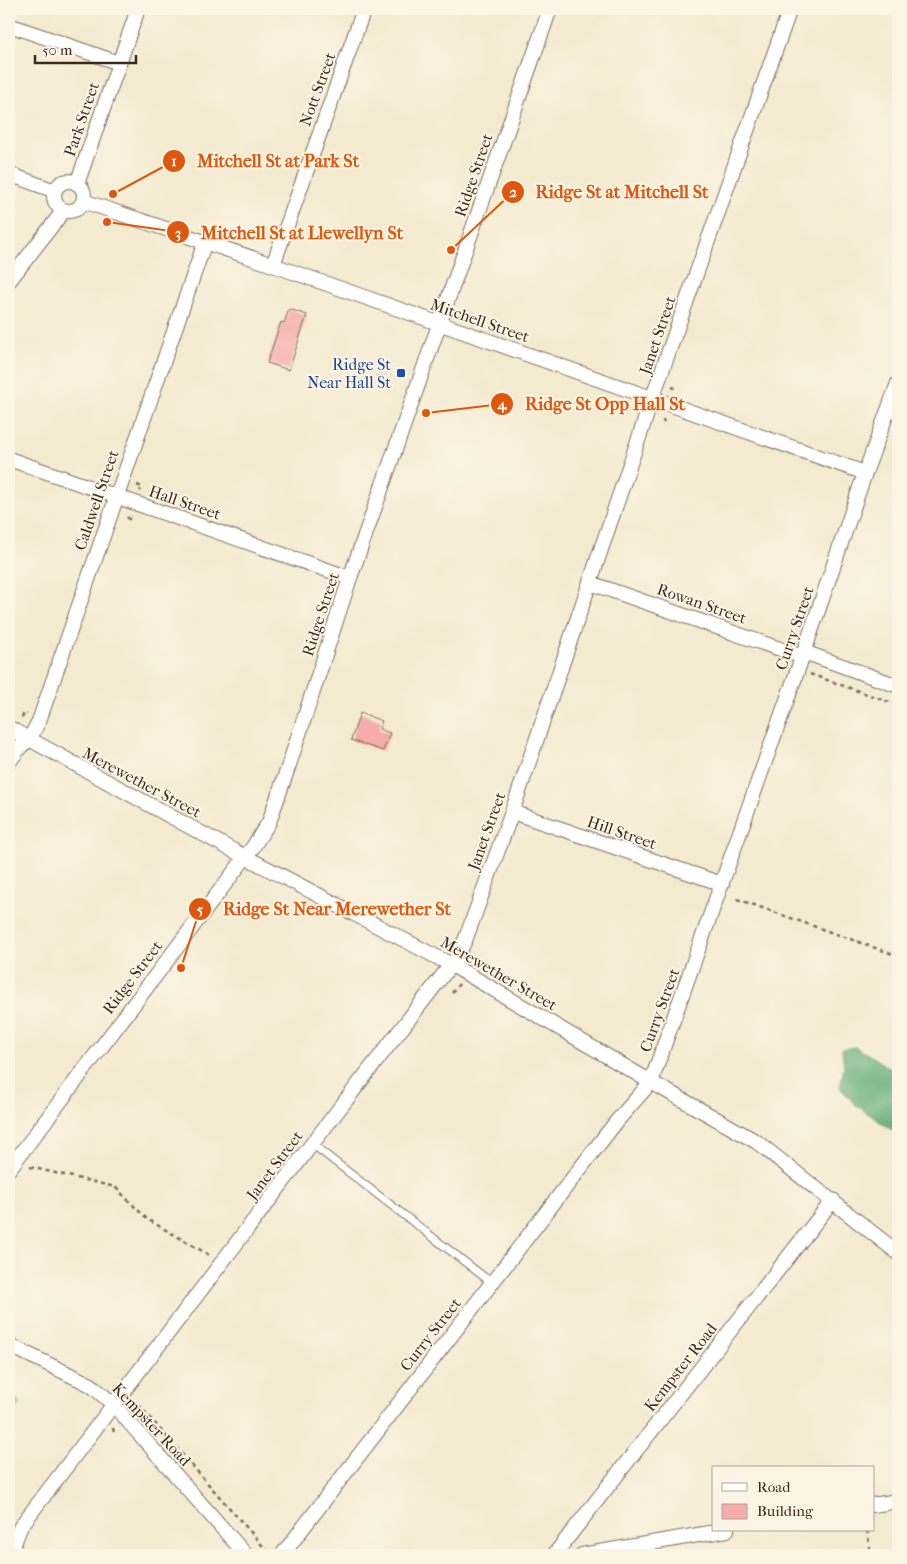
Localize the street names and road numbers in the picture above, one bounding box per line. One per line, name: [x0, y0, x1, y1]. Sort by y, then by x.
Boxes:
street label: Nott Street: [295, 49, 340, 129]
street label: Park Street: [60, 79, 103, 159]
street label: Ridge Street: [450, 131, 497, 219]
street label: Janet Street: [635, 293, 680, 379]
street label: Mitchell Street: [428, 295, 532, 346]
street label: Caldwell Street: [70, 447, 123, 553]
street label: Hall Street: [146, 481, 223, 524]
street label: Ridge Street: [298, 570, 343, 658]
street label: Rowan Street: [655, 579, 749, 628]
street label: Curry Street: [771, 583, 818, 673]
street label: Merewether Street: [79, 743, 204, 822]
street label: Janet Street: [463, 789, 509, 875]
street label: Hill Street: [585, 812, 659, 853]
street label: Merewether Street: [437, 932, 561, 1015]
street label: Ridge Street: [99, 937, 166, 1018]
street label: Curry Street: [636, 965, 683, 1055]
street label: Janet Street: [241, 1127, 307, 1205]
street label: Curry Street: [396, 1294, 465, 1375]
street label: Kempster Road: [640, 1319, 721, 1415]
street label: Kempster Road: [108, 1379, 195, 1470]

